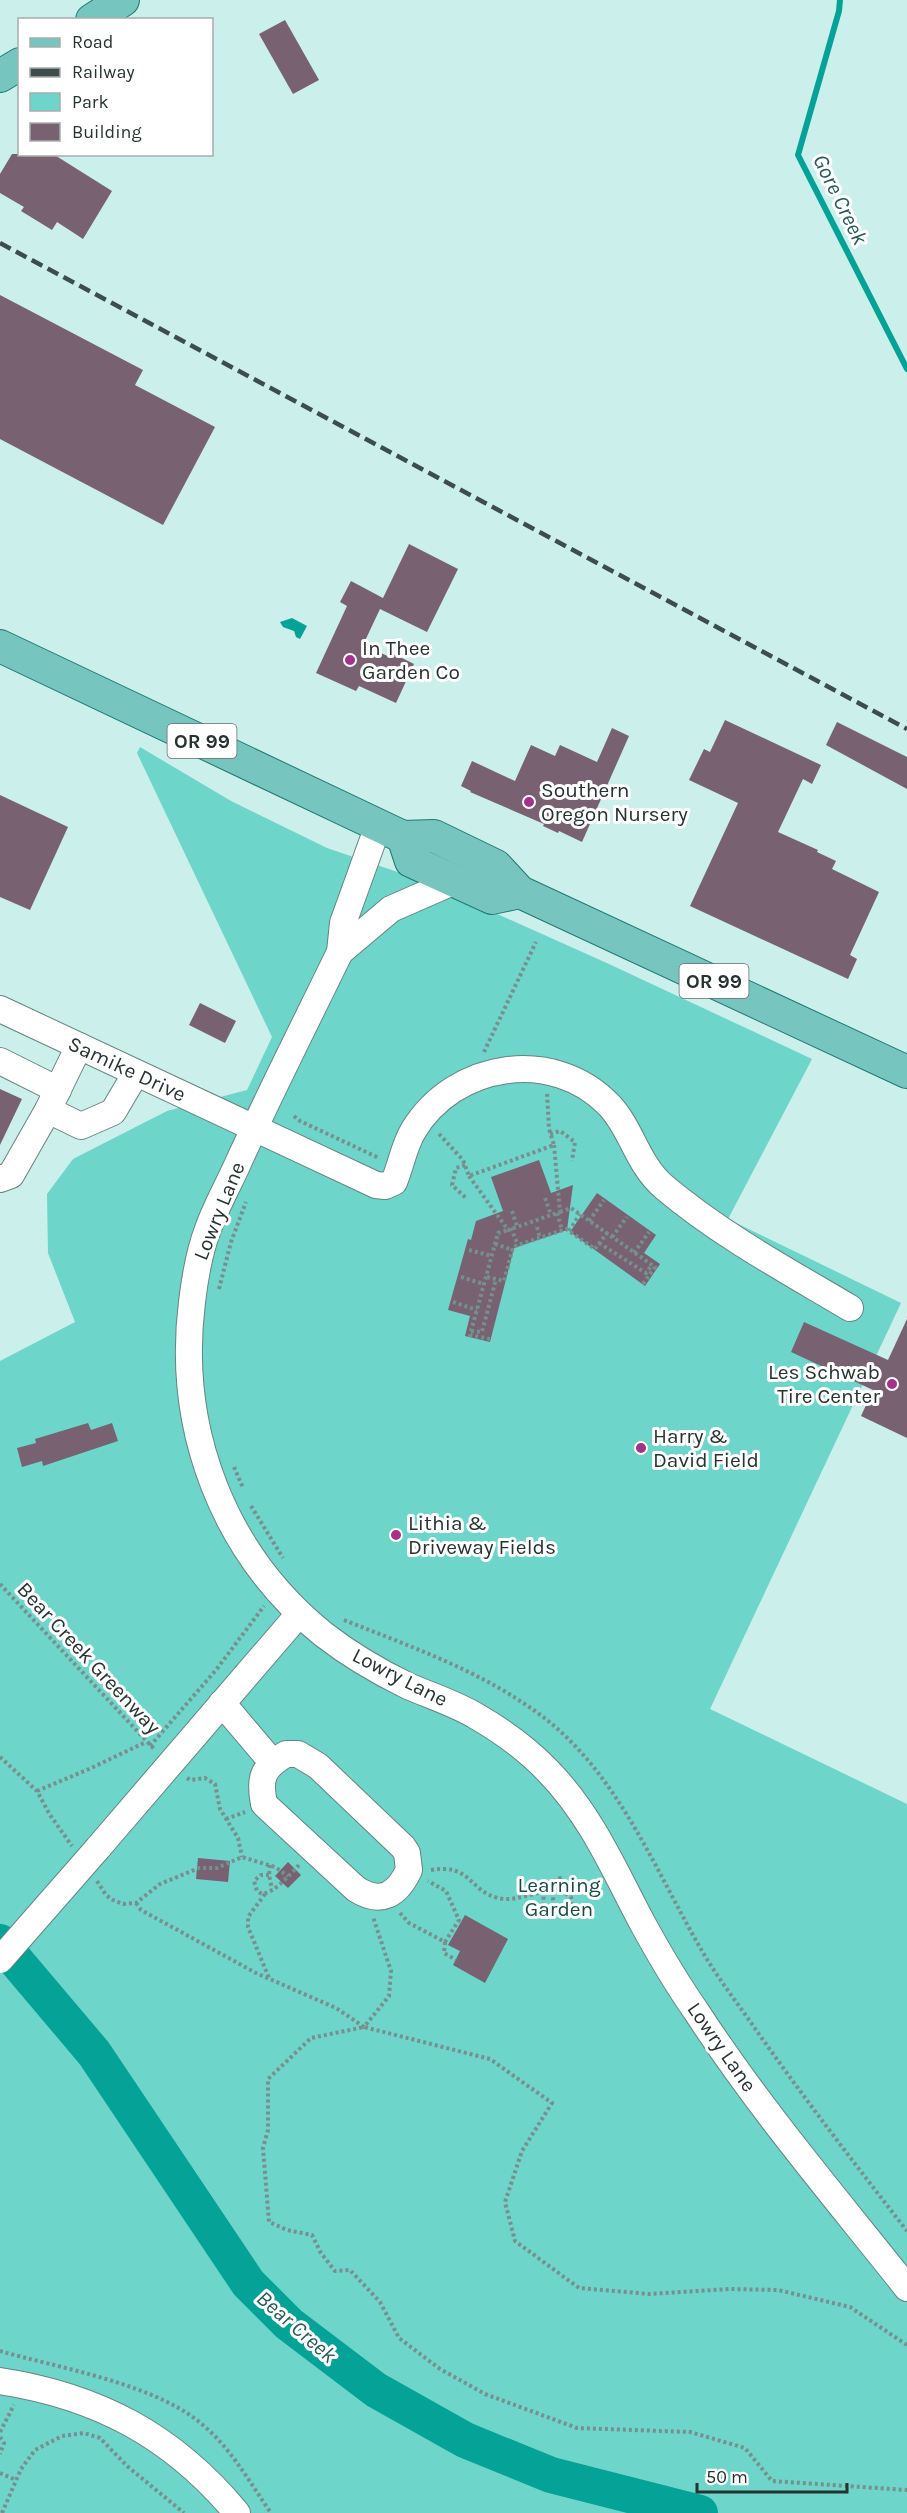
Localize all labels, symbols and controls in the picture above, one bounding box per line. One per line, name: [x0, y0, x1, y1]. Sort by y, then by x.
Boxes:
legend: [18, 18, 213, 156]
text: Road: [72, 31, 113, 53]
text: Railway: [72, 61, 135, 83]
text: Park: [72, 91, 109, 113]
text: Building: [72, 121, 142, 143]
water label: Gore Creek: [807, 150, 873, 250]
place label: In Thee Garden Co: [362, 636, 460, 684]
marker: In Thee Garden Co: [343, 653, 357, 667]
road number: OR 99: [168, 724, 236, 758]
place label: Southern Oregon Nursery: [541, 778, 688, 826]
marker: Southern Oregon Nursery: [522, 795, 536, 809]
road number: OR 99: [680, 964, 748, 998]
street label: Samike Drive: [64, 1031, 190, 1107]
street label: Lowry Lane: [188, 1158, 250, 1264]
place label: Les Schwab Tire Center: [768, 1360, 880, 1408]
marker: Les Schwab Tire Center: [885, 1377, 899, 1391]
place label: Harry & David Field: [653, 1424, 759, 1472]
marker: Harry & David Field: [634, 1441, 648, 1455]
place label: Lithia & Driveway Fields: [408, 1511, 556, 1559]
marker: Lithia & Driveway Fields: [389, 1528, 403, 1542]
street label: Bear Creek Greenway: [12, 1577, 166, 1739]
street label: Lowry Lane: [348, 1643, 452, 1711]
park label: Learning Garden: [517, 1873, 601, 1921]
street label: Lowry Lane: [682, 1998, 762, 2096]
water label: Bear Creek: [251, 2285, 342, 2369]
scale bar: [697, 2456, 847, 2494]
text: 50 m: [706, 2466, 748, 2488]

